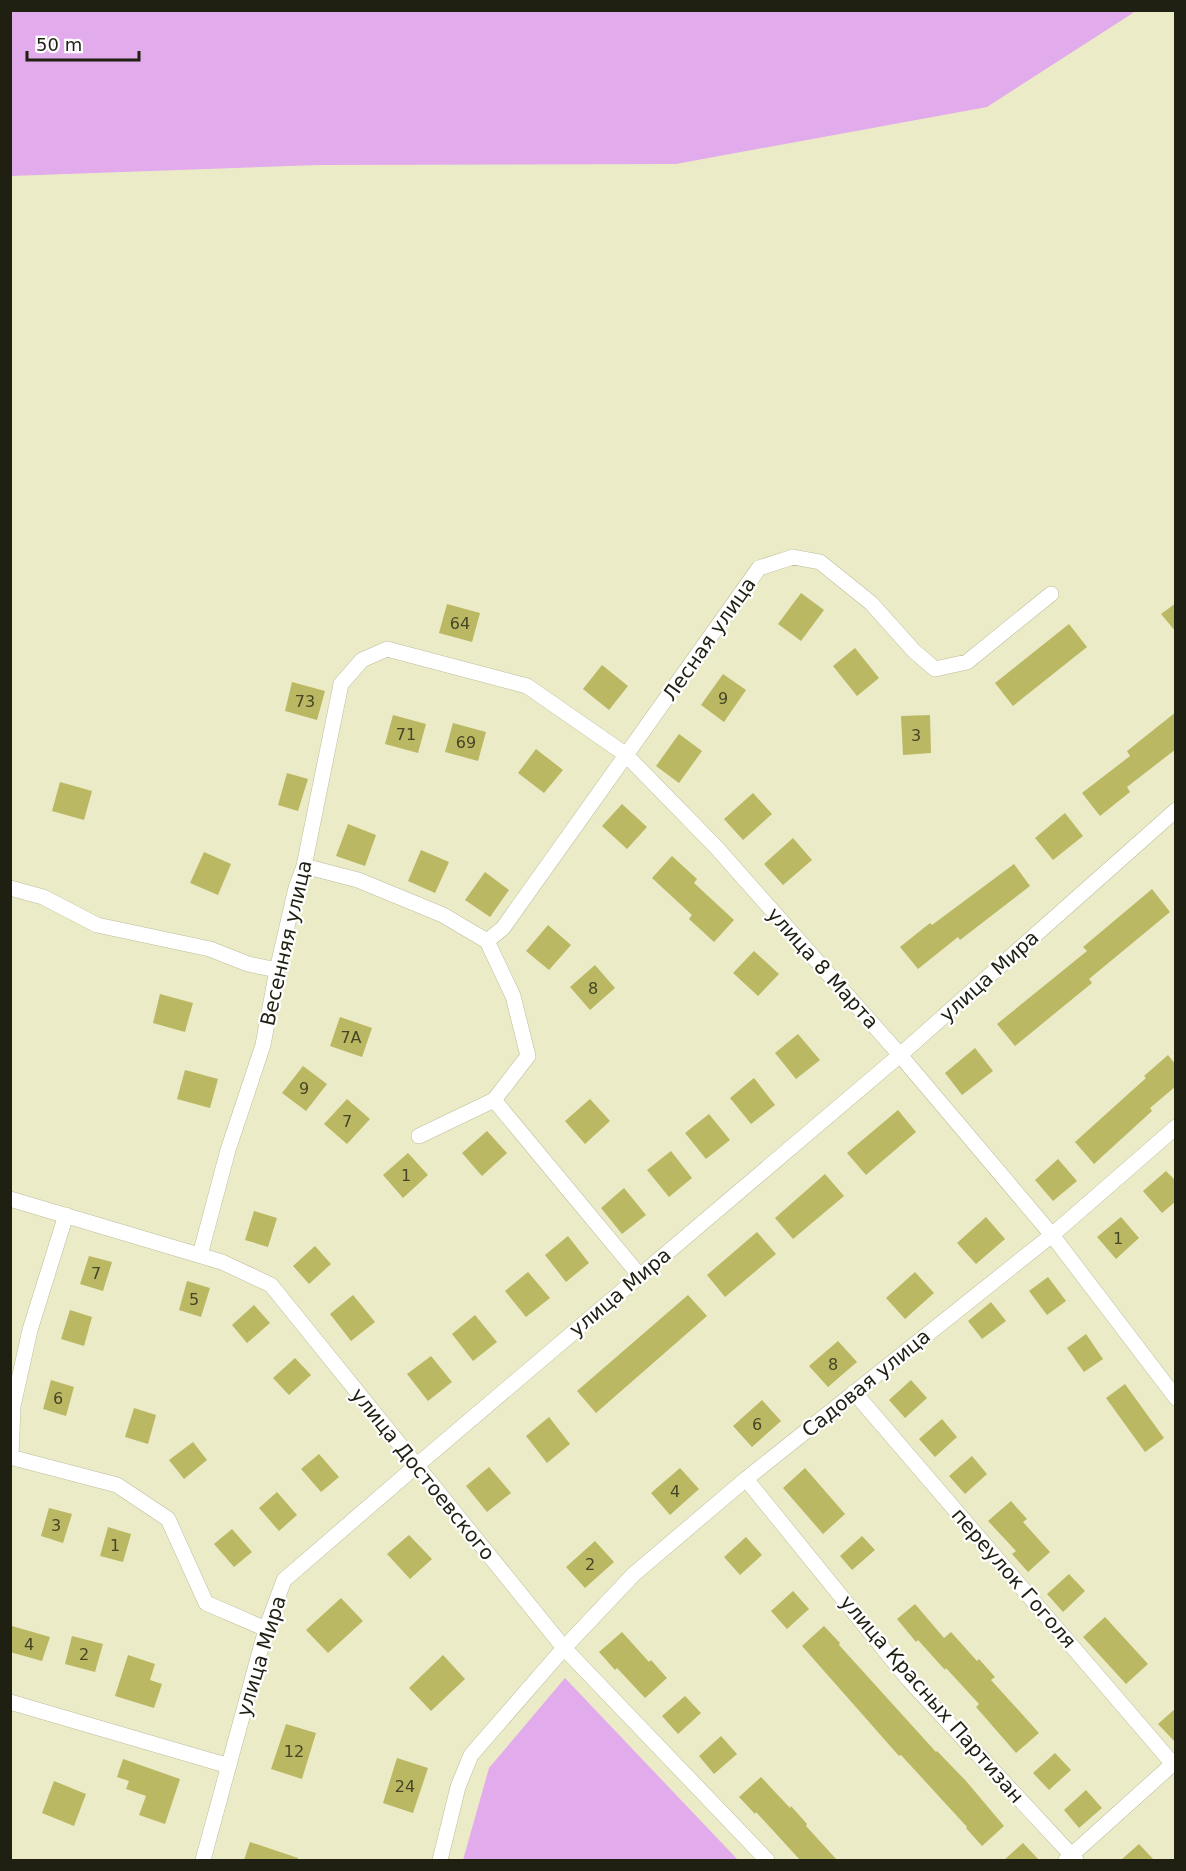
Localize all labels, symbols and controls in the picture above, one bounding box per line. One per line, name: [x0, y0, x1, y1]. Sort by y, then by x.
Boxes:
scale bar: [27, 24, 140, 62]
text: 50 m: [36, 34, 82, 55]
street label: Лесная улица: [657, 573, 761, 705]
house number: 64: [450, 614, 470, 633]
house number: 9: [718, 689, 728, 708]
house number: 73: [295, 692, 315, 711]
house number: 71: [396, 725, 416, 744]
house number: 3: [911, 726, 921, 745]
house number: 69: [456, 733, 476, 752]
street label: Весенняя улица: [255, 858, 317, 1028]
street label: улица 8 Марта: [762, 902, 884, 1034]
street label: улица Мира: [935, 925, 1043, 1027]
house number: 8: [588, 979, 598, 998]
house number: 7А: [340, 1028, 362, 1047]
house number: 9: [299, 1079, 309, 1098]
house number: 7: [342, 1112, 352, 1131]
house number: 1: [401, 1166, 411, 1185]
house number: 1: [1113, 1229, 1123, 1248]
street label: улица Мира: [564, 1243, 676, 1341]
house number: 7: [91, 1264, 101, 1283]
house number: 5: [189, 1290, 199, 1309]
street label: Садовая улица: [797, 1324, 935, 1442]
house number: 8: [828, 1355, 838, 1374]
street label: улица Достоевского: [346, 1383, 500, 1565]
house number: 6: [53, 1389, 63, 1408]
house number: 6: [752, 1415, 762, 1434]
house number: 4: [670, 1482, 680, 1501]
street label: переулок Гоголя: [947, 1503, 1081, 1653]
house number: 3: [51, 1516, 61, 1535]
house number: 1: [110, 1536, 120, 1555]
house number: 2: [585, 1555, 595, 1574]
street label: улица Красных Партизан: [835, 1590, 1029, 1808]
street label: улица Мира: [231, 1593, 291, 1719]
house number: 4: [24, 1635, 34, 1654]
house number: 2: [79, 1645, 89, 1664]
house number: 12: [284, 1742, 304, 1761]
house number: 24: [395, 1777, 415, 1796]

